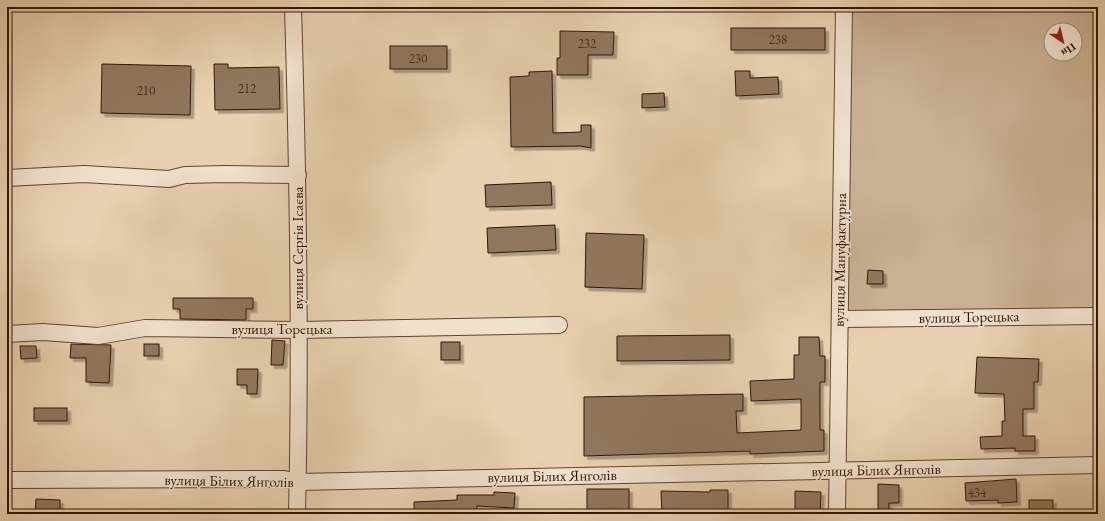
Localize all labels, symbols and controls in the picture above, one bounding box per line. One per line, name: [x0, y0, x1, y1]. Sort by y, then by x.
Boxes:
north arrow: [1043, 22, 1083, 62]
house number: 238: [769, 31, 787, 48]
house number: 232: [578, 35, 597, 52]
text: Пн: [1058, 40, 1079, 61]
house number: 230: [409, 50, 427, 67]
house number: 212: [238, 80, 257, 97]
house number: 210: [137, 82, 155, 99]
street label: вулиця Сергія Ісаєва: [288, 186, 307, 310]
street label: вулиця Мануфактурна: [829, 193, 850, 327]
street label: вулиця Торецька: [918, 306, 1020, 327]
street label: вулиця Торецька: [232, 319, 332, 338]
street label: вулиця Білих Янголів: [811, 459, 941, 480]
street label: вулиця Білих Янголів: [487, 465, 617, 486]
street label: вулиця Білих Янголів: [164, 470, 294, 491]
house number: 434: [968, 484, 987, 501]

